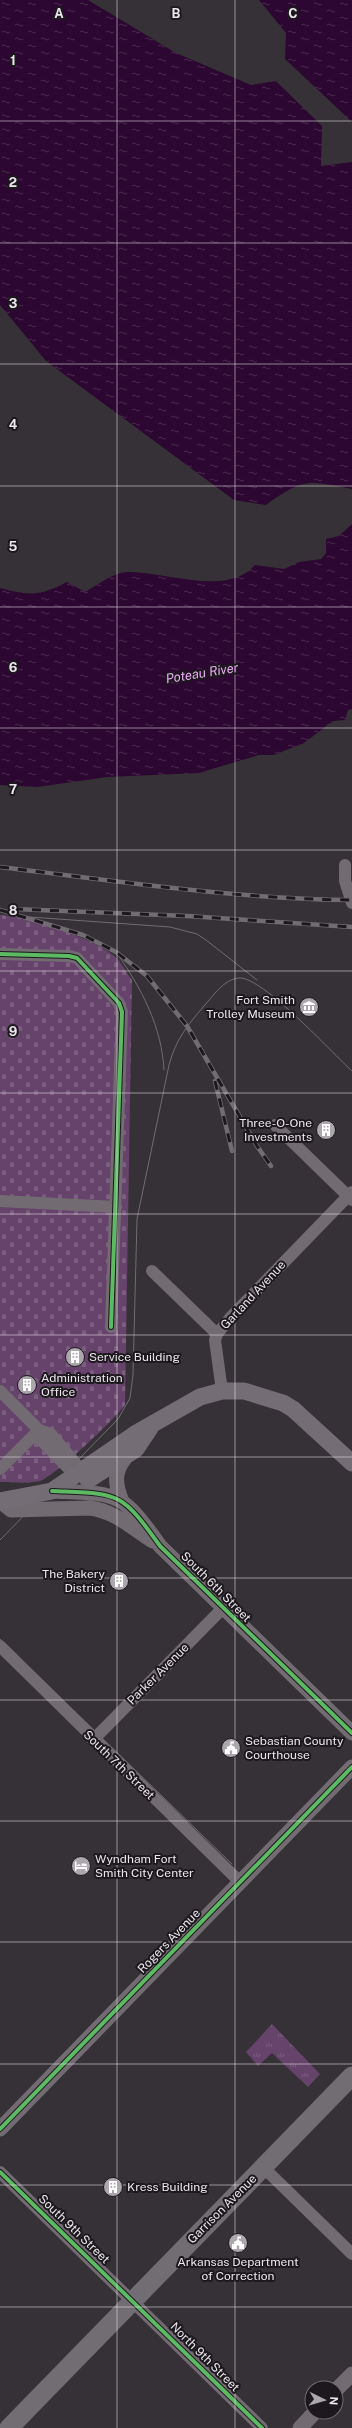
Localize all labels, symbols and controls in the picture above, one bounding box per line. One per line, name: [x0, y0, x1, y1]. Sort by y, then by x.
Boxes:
text: A: [54, 6, 64, 21]
text: B: [172, 6, 181, 21]
text: C: [288, 6, 298, 21]
text: 1: [10, 53, 16, 68]
text: 2: [9, 175, 17, 190]
text: 3: [9, 296, 18, 311]
text: 4: [9, 417, 18, 432]
text: 5: [9, 539, 18, 554]
text: 6: [9, 660, 18, 675]
water label: Poteau River: [165, 660, 240, 686]
text: 7: [9, 782, 17, 797]
text: 8: [9, 903, 18, 918]
place label: Fort Smith Trolley Museum: [206, 993, 295, 1021]
museum icon: Fort Smith Trolley Museum: [298, 996, 320, 1018]
text: 9: [9, 1024, 17, 1039]
place label: Three-O-One Investments: [239, 1116, 312, 1144]
building icon: Three-O-One Investments: [315, 1119, 337, 1141]
street label: Garland Avenue: [218, 1258, 288, 1332]
building icon: Service Building: [64, 1346, 86, 1368]
place label: Service Building: [89, 1350, 180, 1364]
place label: Administration Office: [41, 1371, 123, 1399]
building icon: Administration Office: [16, 1374, 38, 1396]
street label: South 6th Street: [178, 1549, 254, 1625]
place label: The Bakery District: [42, 1567, 106, 1595]
building icon: The Bakery District: [108, 1570, 130, 1592]
street label: Parker Avenue: [124, 1640, 192, 1708]
street label: South 7th Street: [81, 1728, 158, 1803]
place label: Sebastian County Courthouse: [245, 1734, 344, 1762]
public building icon: Sebastian County Courthouse: [220, 1737, 242, 1759]
place label: Wyndham Fort Smith City Center: [95, 1852, 194, 1880]
hotel icon: Wyndham Fort Smith City Center: [70, 1855, 92, 1877]
street label: Rogers Avenue: [135, 1906, 203, 1976]
street label: Garrison Avenue: [185, 2171, 260, 2246]
building icon: Kress Building: [102, 2176, 124, 2198]
place label: Kress Building: [127, 2180, 208, 2194]
street label: South 9th Street: [36, 2192, 113, 2267]
public building icon: Arkansas Department of Correction: [227, 2232, 249, 2254]
place label: Arkansas Department of Correction: [177, 2255, 299, 2283]
street label: North 9th Street: [168, 2320, 243, 2395]
north arrow: [304, 2380, 344, 2420]
text: N: [328, 2396, 340, 2406]

